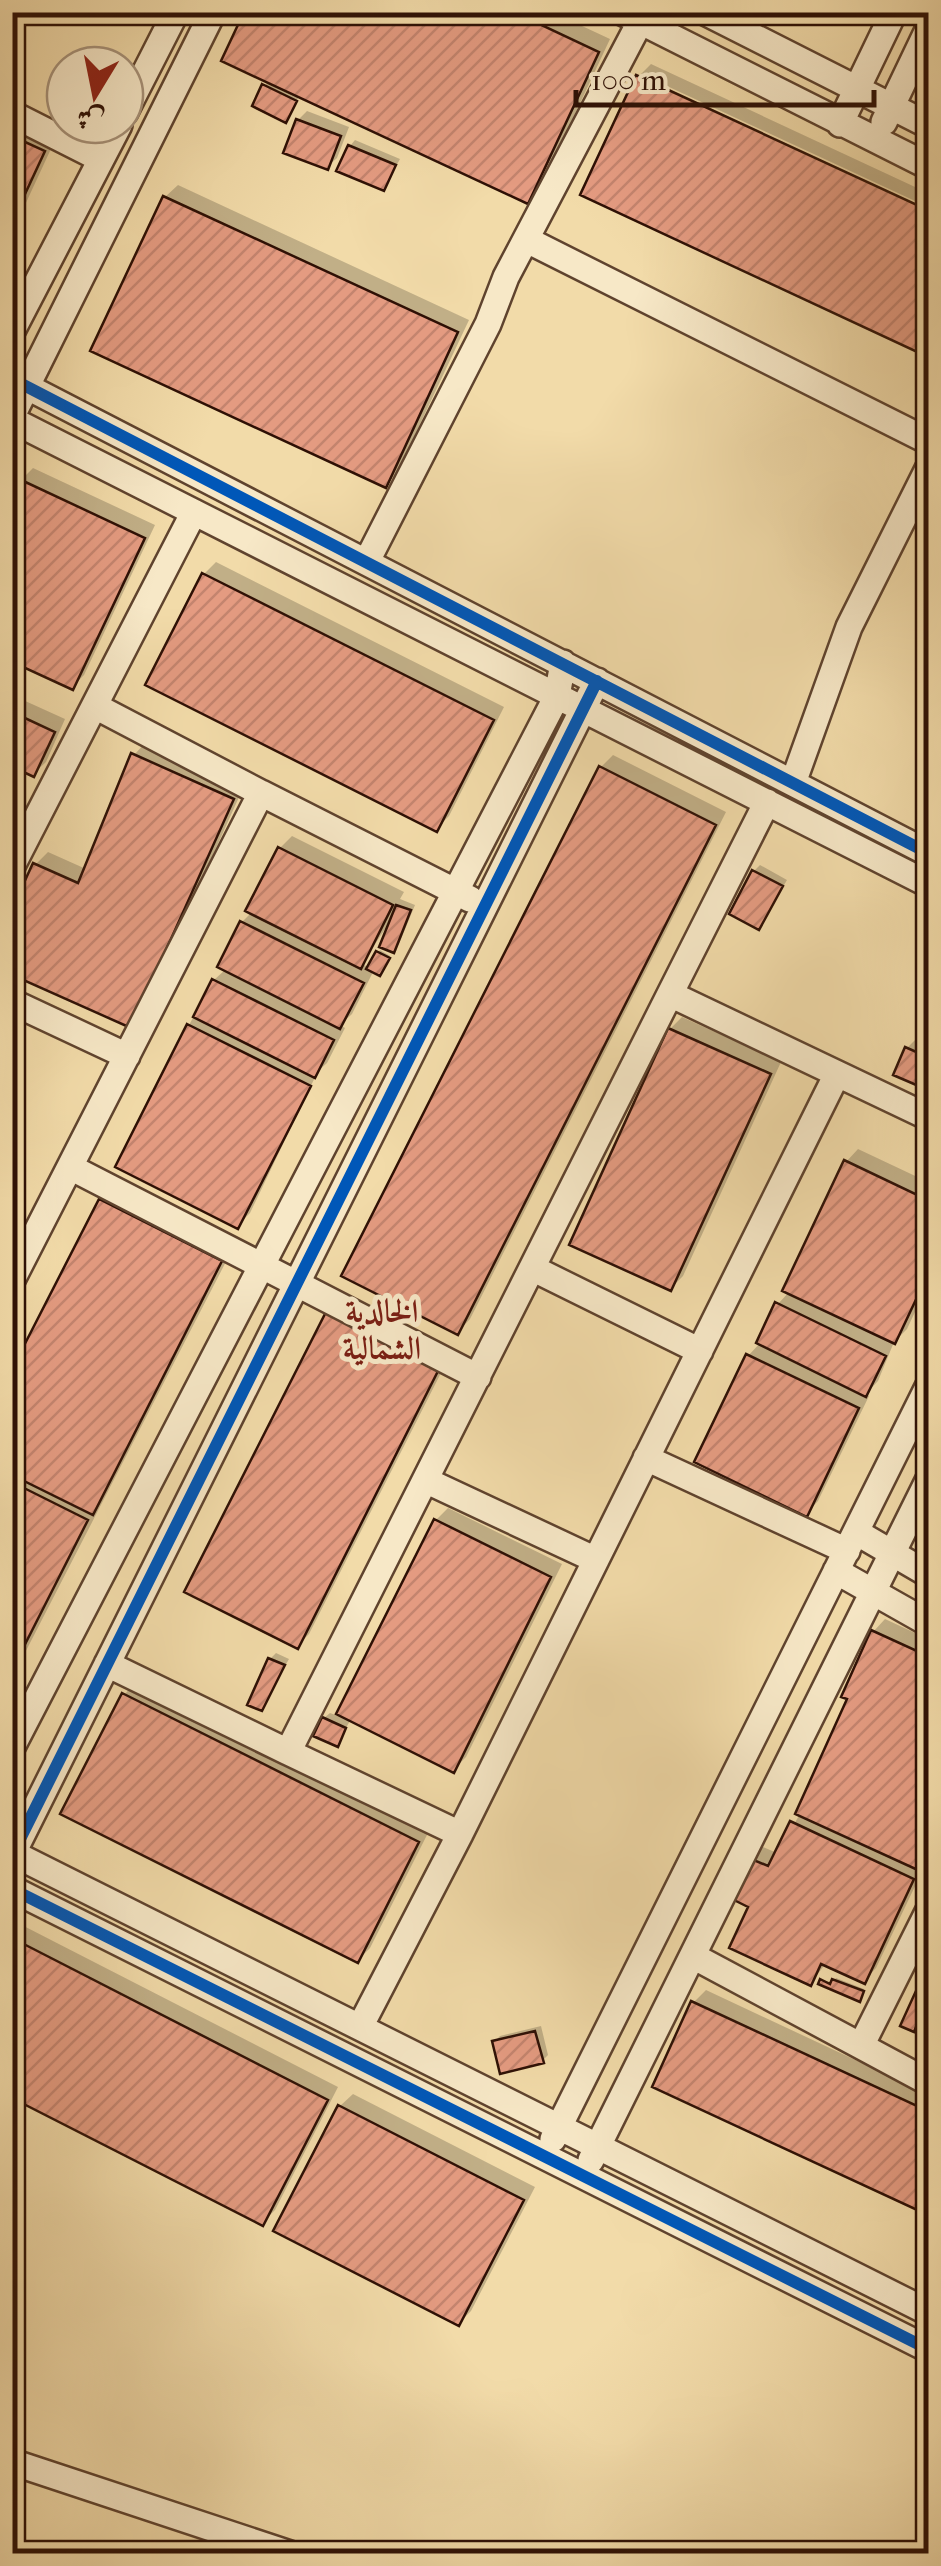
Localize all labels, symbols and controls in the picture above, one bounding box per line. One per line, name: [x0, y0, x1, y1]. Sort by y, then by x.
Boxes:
north arrow: [45, 45, 145, 145]
scale bar: [576, 45, 874, 107]
text: 100 m: [591, 63, 666, 98]
text: ش: [74, 100, 107, 138]
district label: الخالدية الشمالية: [343, 1293, 421, 1367]

